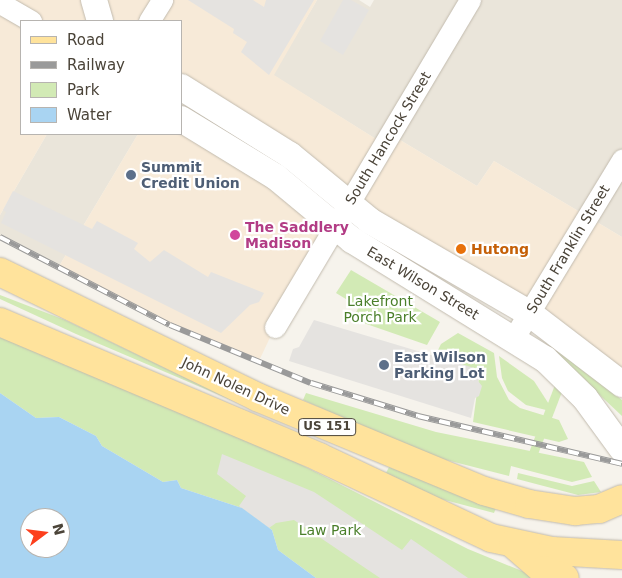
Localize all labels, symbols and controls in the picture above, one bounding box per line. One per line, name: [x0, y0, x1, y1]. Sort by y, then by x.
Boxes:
legend: [20, 20, 182, 135]
text: Road: [67, 31, 105, 49]
text: Railway: [67, 56, 125, 74]
street label: South Hancock Street: [342, 68, 434, 208]
text: Park: [67, 81, 99, 99]
text: Water: [67, 106, 111, 124]
place label: Summit Credit Union: [141, 159, 240, 192]
marker: Summit Credit Union: [125, 169, 137, 181]
street label: South Franklin Street: [523, 182, 613, 316]
place label: The Saddlery Madison: [245, 219, 349, 252]
marker: The Saddlery Madison: [229, 229, 241, 241]
place label: Hutong: [471, 241, 529, 257]
street label: East Wilson Street: [364, 243, 482, 323]
marker: Hutong: [455, 243, 467, 255]
park label: Lakefront Porch Park: [343, 293, 417, 326]
place label: East Wilson Parking Lot: [394, 349, 486, 382]
street label: John Nolen Drive: [179, 354, 293, 418]
marker: East Wilson Parking Lot: [378, 359, 390, 371]
road number: US 151: [297, 418, 357, 437]
north arrow: [20, 508, 70, 558]
text: N: [49, 522, 68, 537]
park label: Law Park: [299, 522, 361, 538]

